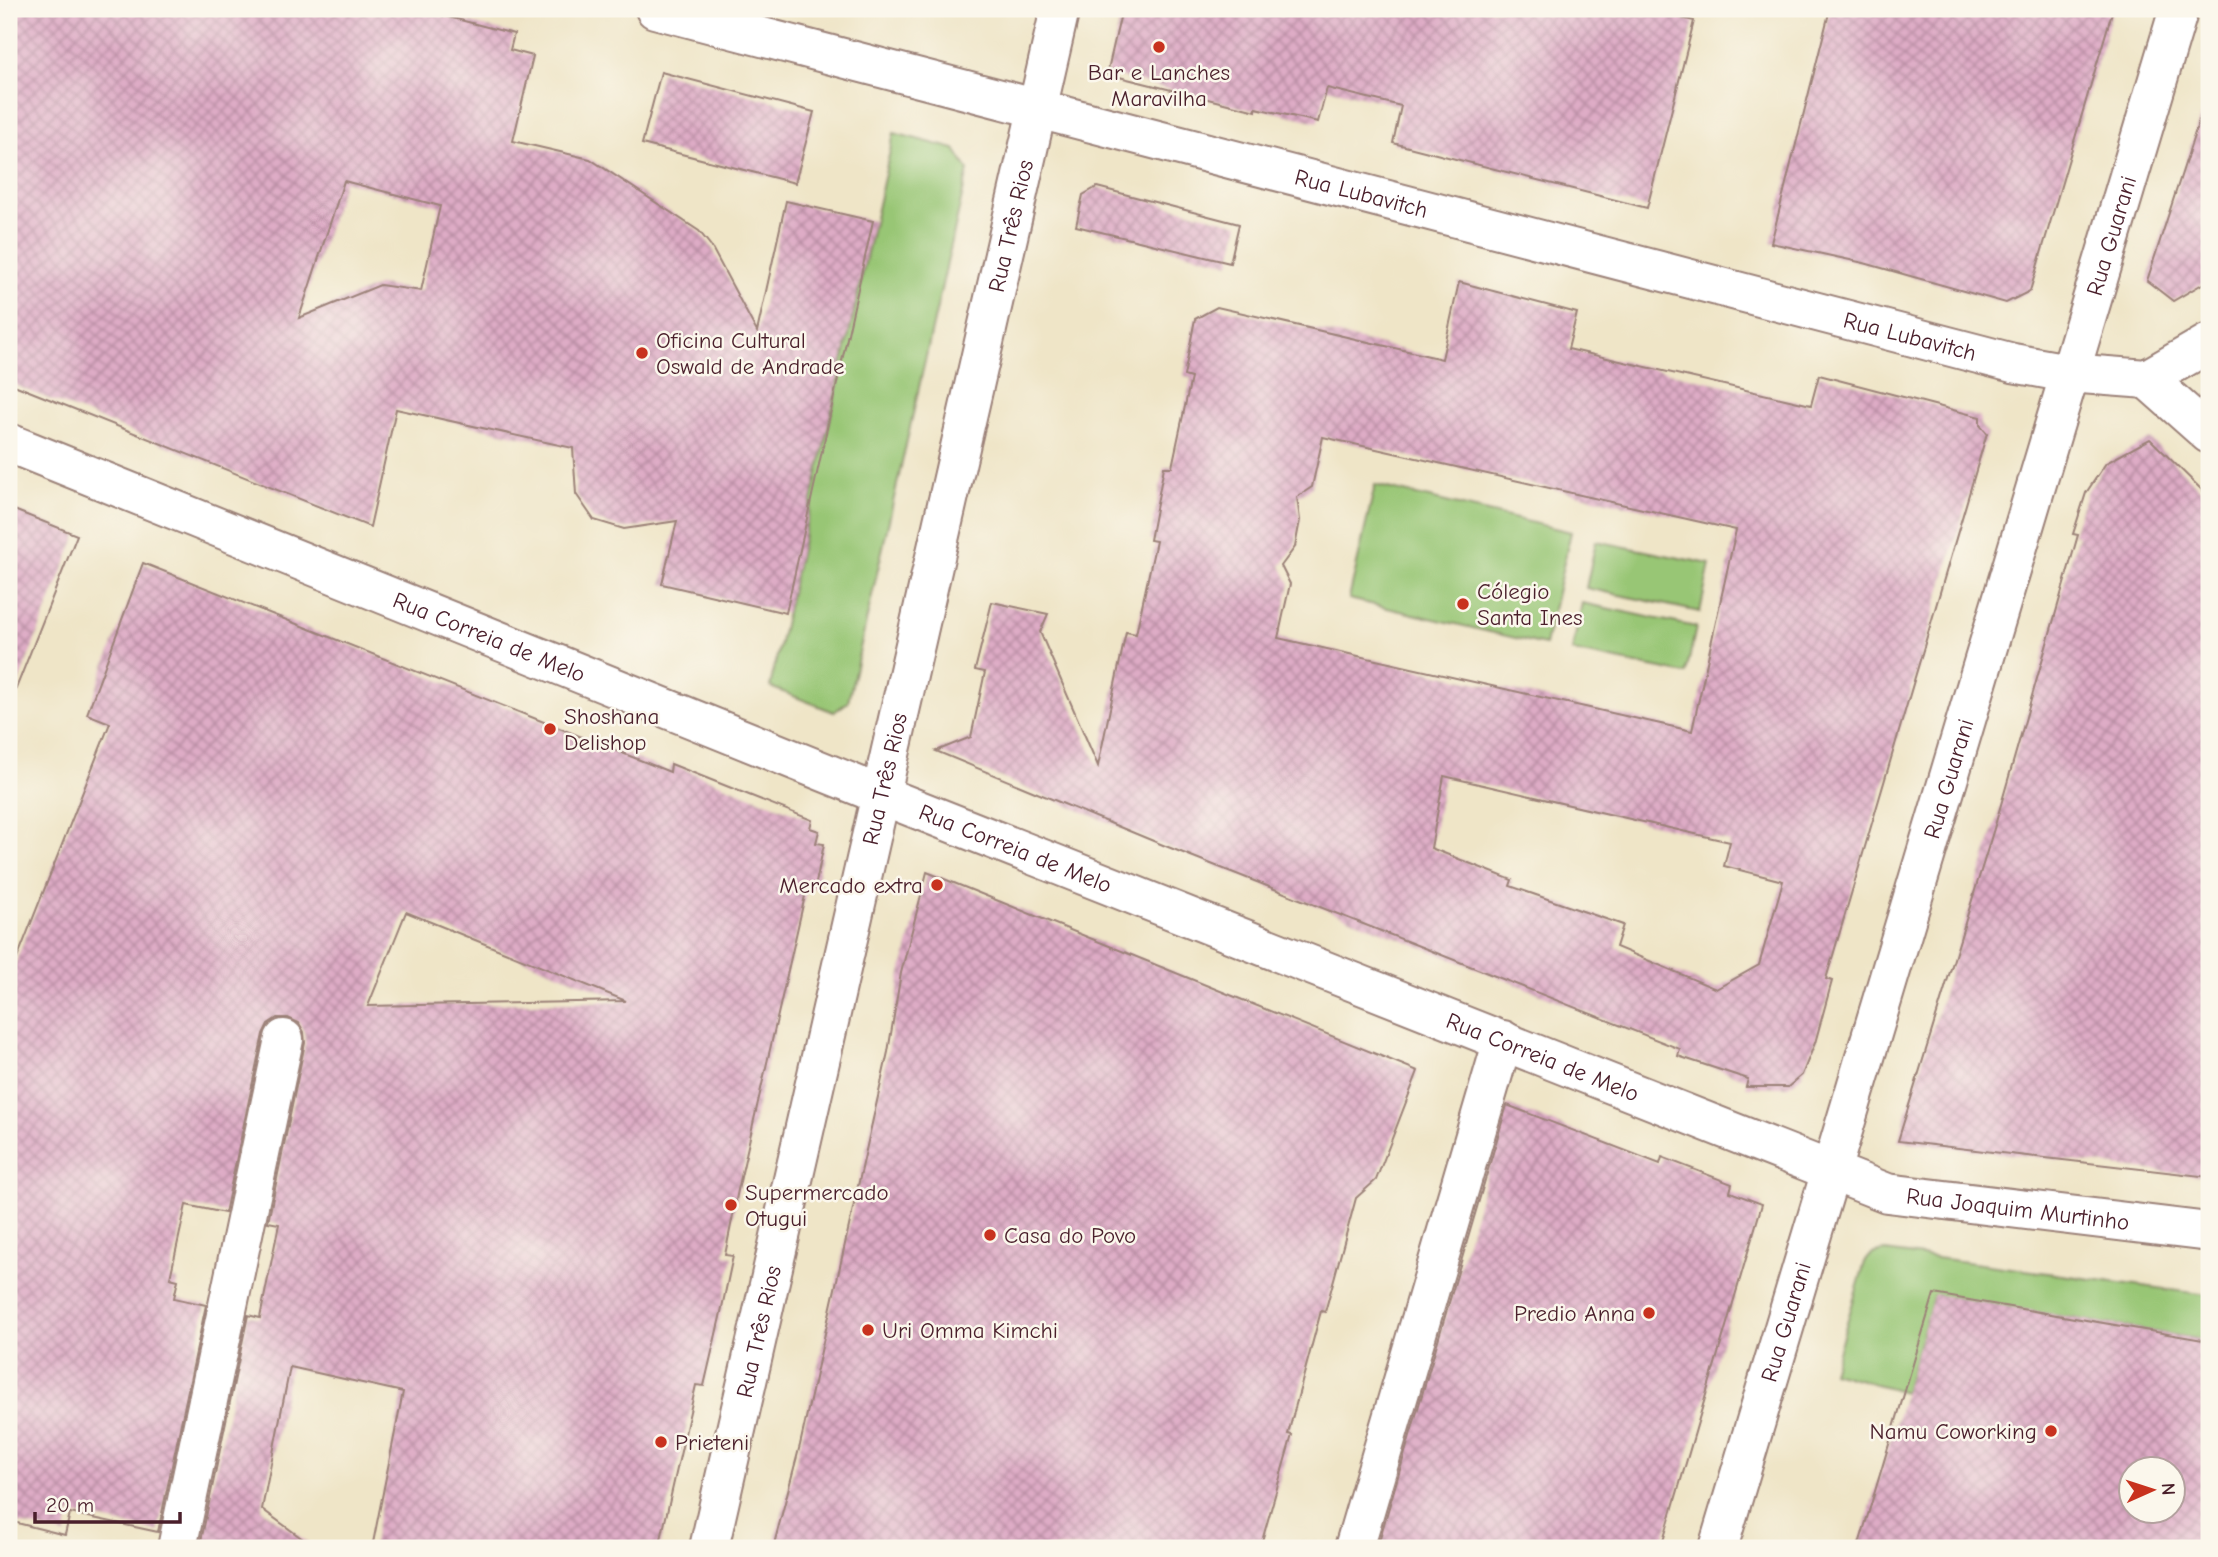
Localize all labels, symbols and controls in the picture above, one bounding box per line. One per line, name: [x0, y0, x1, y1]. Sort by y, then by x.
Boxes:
marker: Bar e Lanches Maravilha: [1151, 39, 1167, 55]
place label: Bar e Lanches Maravilha: [1088, 59, 1230, 112]
street label: Rua Três Rios: [982, 157, 1039, 295]
street label: Rua Lubavitch: [1292, 163, 1431, 223]
street label: Rua Guarani: [2080, 172, 2142, 299]
street label: Rua Lubavitch: [1841, 306, 1979, 366]
place label: Oficina Cultural Oswald de Andrade: [656, 327, 844, 380]
marker: Oficina Cultural Oswald de Andrade: [634, 345, 650, 361]
place label: Cólegio Santa Ines: [1477, 578, 1583, 631]
street label: Rua Correia de Melo: [389, 586, 589, 688]
marker: Cólegio Santa Ines: [1455, 596, 1471, 612]
place label: Shoshana Delishop: [564, 703, 659, 756]
street label: Rua Três Rios: [856, 710, 913, 847]
street label: Rua Guarani: [1918, 716, 1979, 842]
marker: Shoshana Delishop: [542, 721, 558, 737]
street label: Rua Correia de Melo: [915, 798, 1116, 898]
place label: Mercado extra: [779, 872, 923, 899]
marker: Mercado extra: [929, 877, 945, 893]
street label: Rua Correia de Melo: [1442, 1007, 1643, 1107]
place label: Supermercado Otugui: [745, 1179, 889, 1232]
street label: Rua Joaquim Murtinho: [1905, 1182, 2131, 1236]
marker: Supermercado Otugui: [723, 1197, 739, 1213]
place label: Casa do Povo: [1004, 1222, 1136, 1249]
marker: Casa do Povo: [982, 1227, 998, 1243]
street label: Rua Guarani: [1755, 1259, 1816, 1385]
street label: Rua Três Rios: [730, 1263, 787, 1400]
place label: Predio Anna: [1514, 1300, 1635, 1327]
marker: Predio Anna: [1641, 1305, 1657, 1321]
place label: Uri Omma Kimchi: [882, 1317, 1058, 1344]
marker: Uri Omma Kimchi: [860, 1322, 876, 1338]
place label: Namu Coworking: [1870, 1418, 2037, 1445]
marker: Namu Coworking: [2043, 1423, 2059, 1439]
place label: Prieteni: [675, 1429, 749, 1456]
marker: Prieteni: [653, 1434, 669, 1450]
north arrow: [2116, 1456, 2186, 1526]
scale bar: [35, 1480, 180, 1524]
text: N: [2157, 1482, 2179, 1496]
text: 20 m: [46, 1493, 94, 1517]

